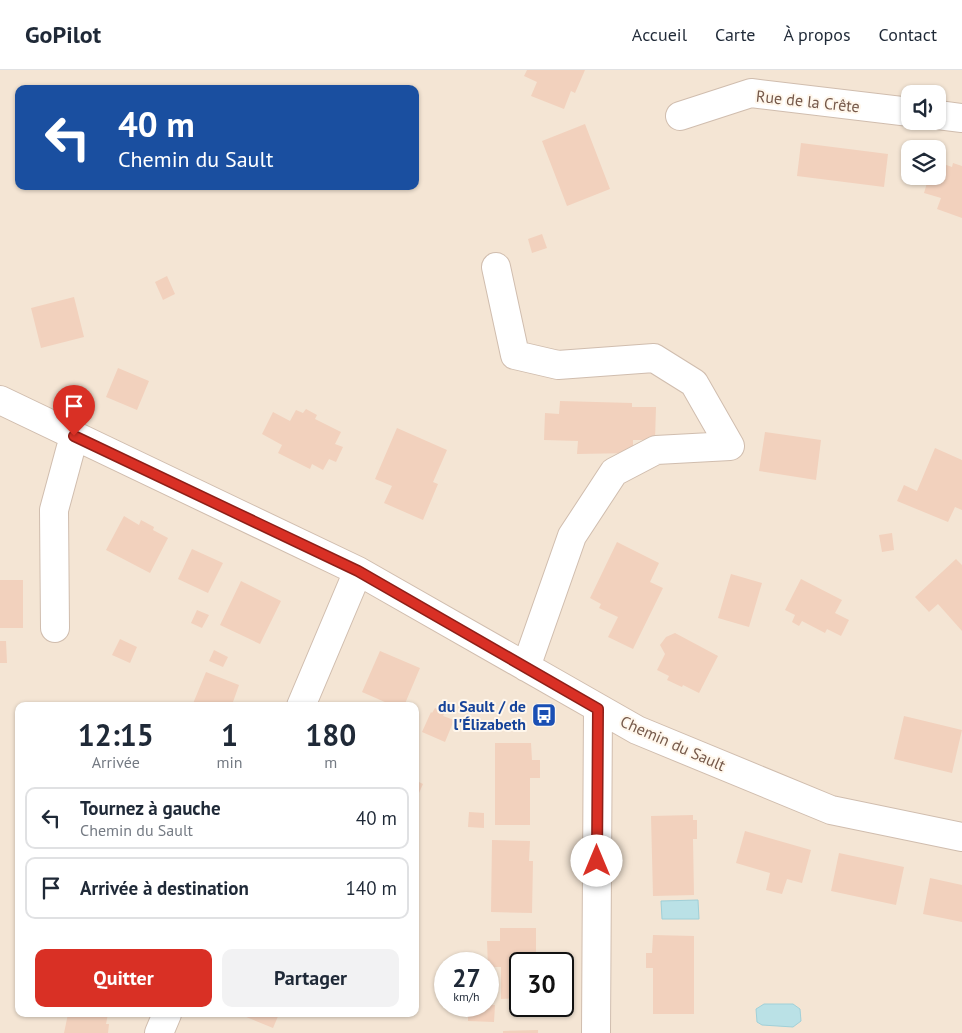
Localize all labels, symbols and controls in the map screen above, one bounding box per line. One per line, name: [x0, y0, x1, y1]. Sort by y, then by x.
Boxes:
text: GoPilot: [25, 19, 101, 50]
text: Accueil: [632, 23, 687, 46]
text: Carte: [715, 23, 756, 46]
text: À propos: [784, 23, 851, 46]
text: Contact: [879, 23, 937, 46]
map controls: [901, 85, 946, 185]
button: sound: [901, 85, 946, 130]
street label: Rue de la Crête: [755, 86, 861, 116]
text: 40 m: [118, 101, 195, 147]
icon: left: [35, 105, 100, 170]
button: layers: [901, 140, 946, 185]
text: Chemin du Sault: [118, 145, 273, 173]
pin: [53, 385, 95, 436]
icon: arrive: [60, 392, 88, 420]
place label: du Sault / de l'Élizabeth: [438, 696, 526, 734]
bus stop icon: du Sault / de l'Élizabeth: [531, 702, 557, 728]
street label: Chemin du Sault: [617, 711, 729, 775]
text: 12:15: [78, 715, 154, 754]
text: 1: [221, 715, 238, 754]
text: 180: [305, 715, 356, 754]
text: Arrivée: [92, 752, 140, 772]
text: min: [217, 752, 243, 772]
text: m: [324, 752, 337, 772]
text: Tournez à gauche: [80, 796, 221, 820]
icon: left: [37, 804, 65, 832]
text: 40 m: [356, 806, 397, 830]
text: Chemin du Sault: [80, 820, 193, 840]
position arrow: [570, 834, 622, 886]
icon: arrive: [37, 874, 65, 902]
text: Arrivée à destination: [80, 876, 249, 900]
text: 140 m: [345, 876, 397, 900]
button: Quitter: [35, 949, 212, 1007]
button: Partager: [222, 949, 399, 1007]
speed limit sign: 30: [509, 952, 574, 1017]
text: 27: [452, 962, 481, 994]
text: km/h: [453, 989, 480, 1004]

